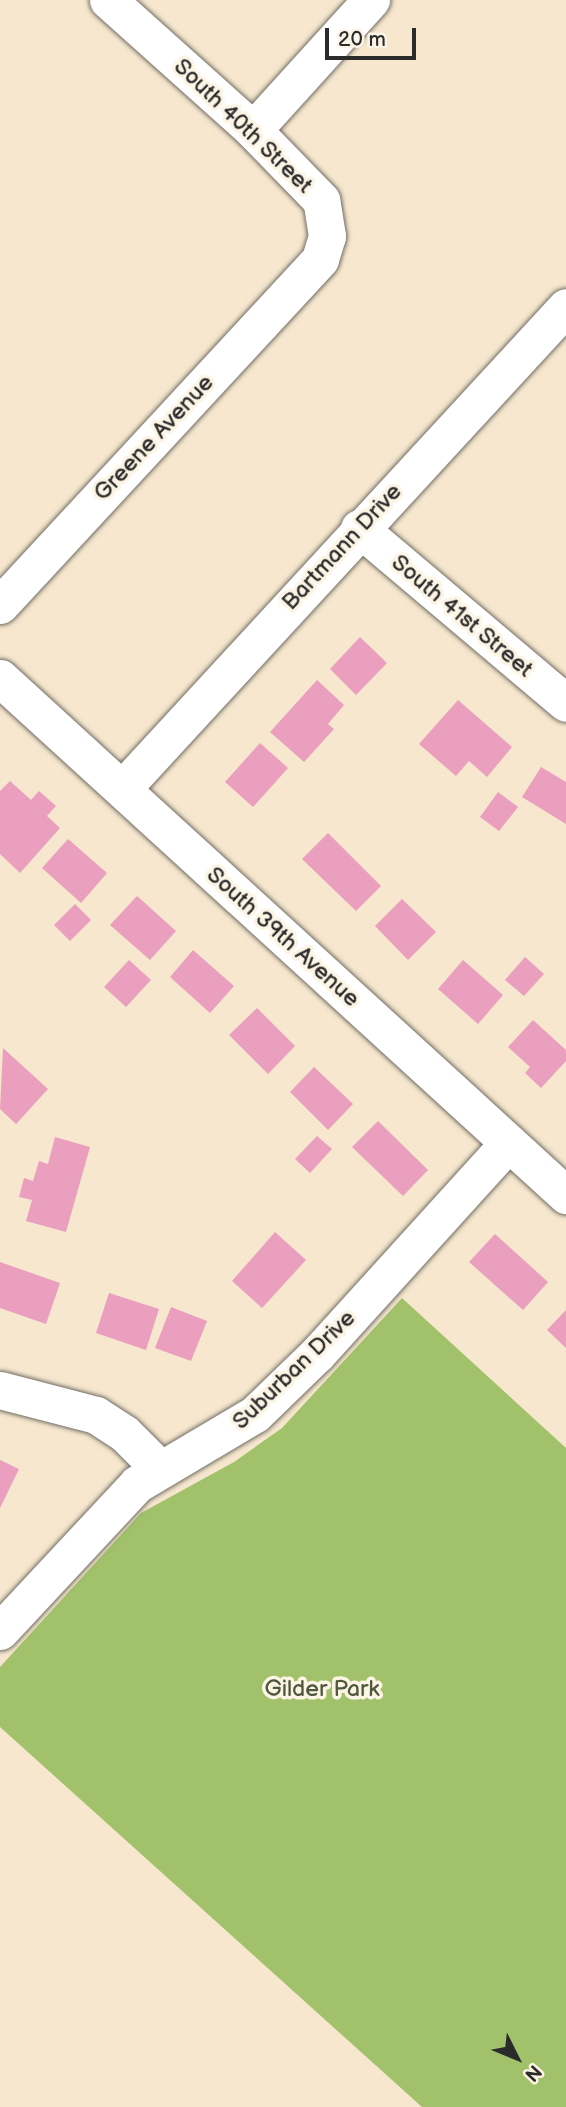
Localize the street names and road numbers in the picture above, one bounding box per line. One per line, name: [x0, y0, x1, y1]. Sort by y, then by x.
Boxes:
street label: South 40th Street: [168, 53, 318, 199]
street label: Greene Avenue: [89, 369, 219, 507]
street label: Bartmann Drive: [276, 478, 408, 616]
street label: South 41st Street: [386, 549, 538, 683]
street label: South 39th Avenue: [201, 861, 365, 1013]
street label: Suburban Drive: [227, 1305, 361, 1435]

